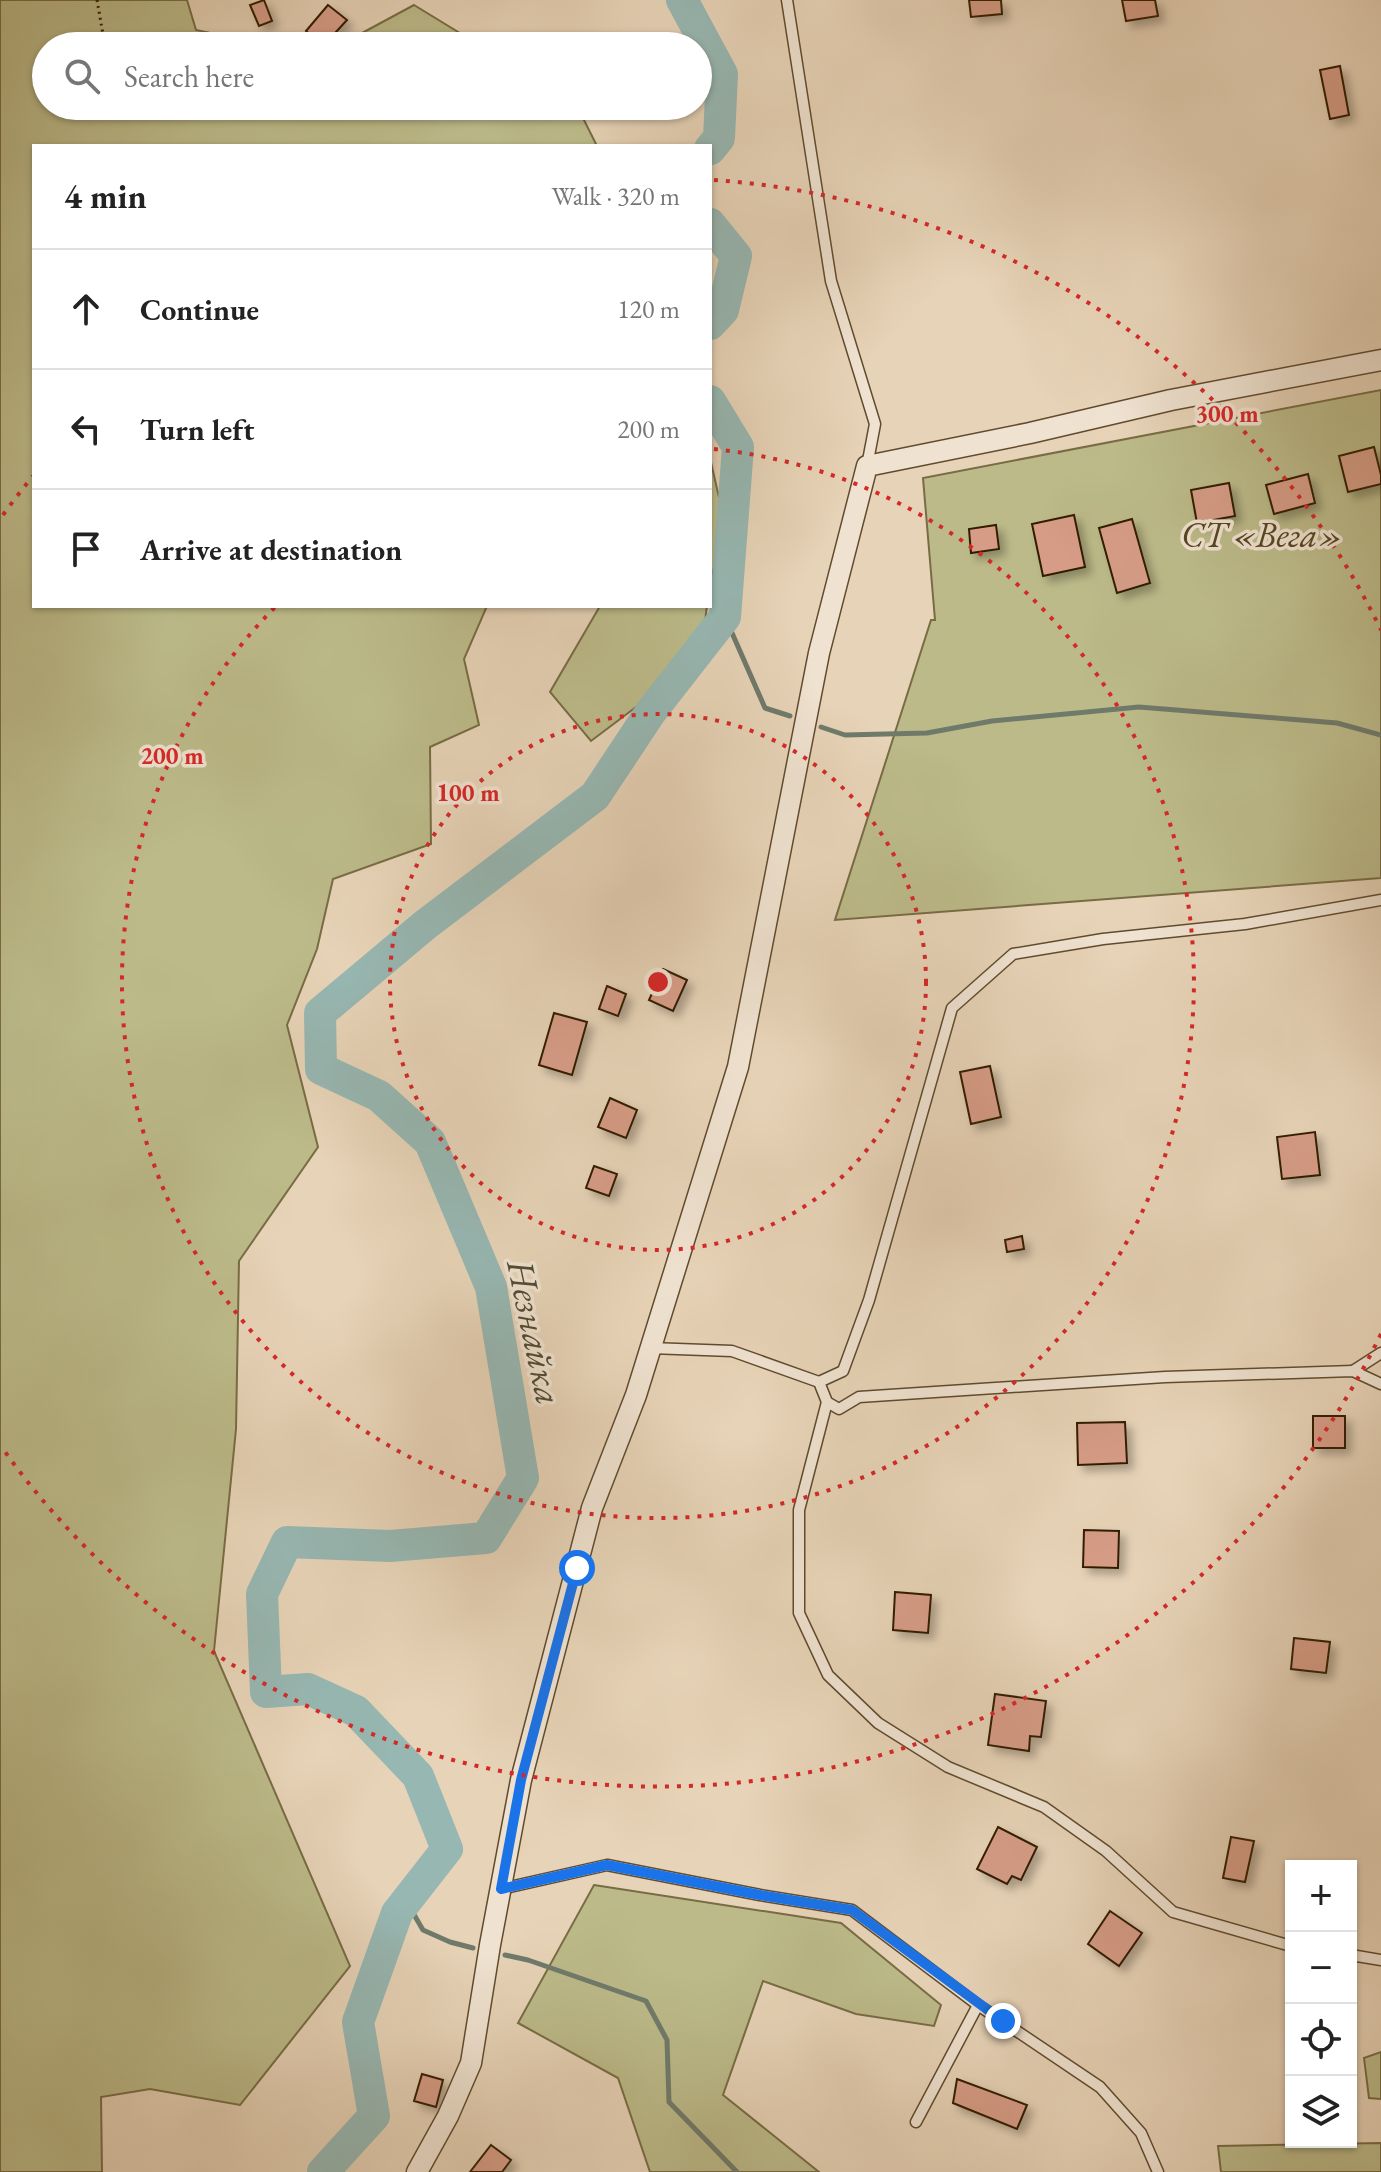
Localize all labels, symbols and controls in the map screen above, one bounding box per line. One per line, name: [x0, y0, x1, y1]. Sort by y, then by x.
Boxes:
search box: [32, 32, 712, 120]
icon: search: [60, 54, 104, 98]
text: Search here: [124, 57, 254, 96]
text: 4 min: [64, 174, 147, 218]
text: Walk · 320 m: [552, 179, 680, 213]
icon: ahead: [64, 287, 108, 331]
text: Continue: [140, 290, 259, 329]
text: 120 m: [617, 292, 680, 326]
text: 300 m: [1195, 398, 1259, 429]
icon: left: [64, 407, 108, 451]
text: Turn left: [140, 410, 254, 449]
text: 200 m: [617, 412, 680, 446]
park label: СТ «Вега»: [1181, 511, 1343, 558]
icon: arrive: [64, 527, 108, 571]
text: Arrive at destination: [140, 530, 402, 569]
text: 200 m: [140, 740, 204, 771]
text: 100 m: [436, 777, 500, 808]
centre of rings: [644, 968, 672, 996]
water label: Незнайка: [496, 1254, 575, 1409]
route start: [559, 1550, 595, 1586]
map controls: [1285, 1860, 1357, 2148]
button: +: [1285, 1860, 1357, 1932]
button: −: [1285, 1932, 1357, 2004]
route end: [985, 2003, 1021, 2039]
button: locate: [1285, 2004, 1357, 2076]
button: layers: [1285, 2076, 1357, 2148]

